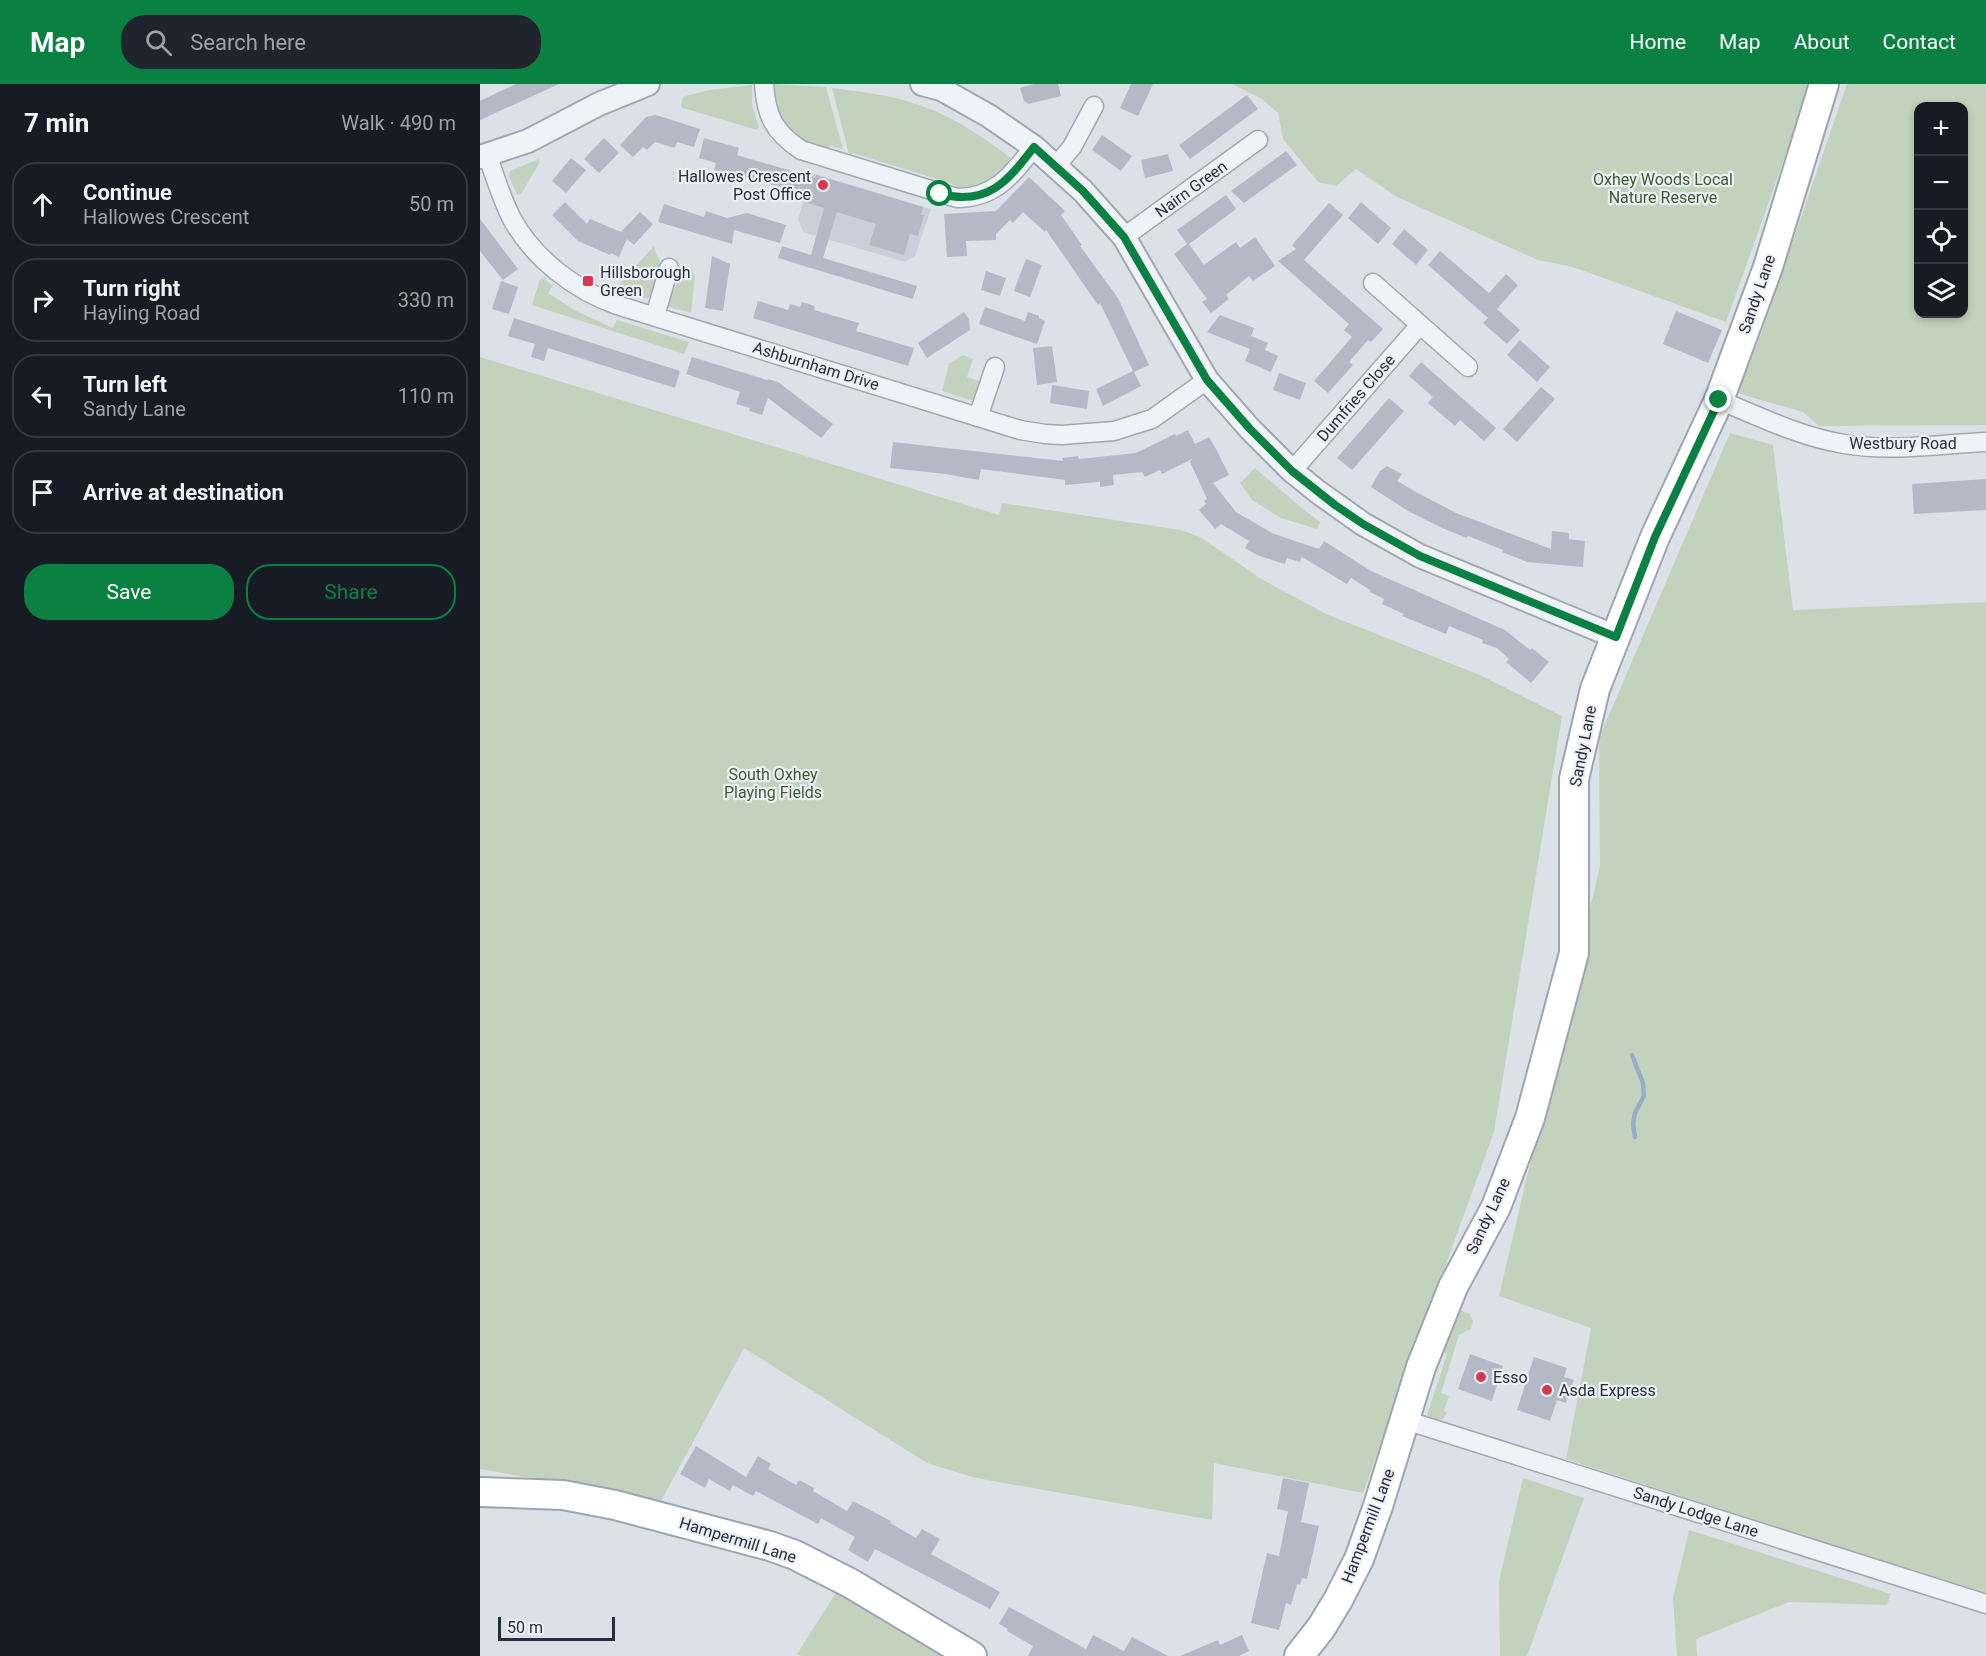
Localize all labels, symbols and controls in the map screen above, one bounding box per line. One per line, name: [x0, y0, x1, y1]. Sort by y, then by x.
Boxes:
search box: [121, 15, 541, 69]
text: Map: [30, 26, 85, 59]
icon: search: [142, 26, 175, 59]
text: Search here: [190, 30, 306, 55]
text: Home: [1630, 30, 1686, 54]
text: Map: [1719, 30, 1761, 54]
text: About: [1794, 30, 1850, 54]
text: Contact: [1883, 30, 1956, 54]
map controls: [1914, 102, 1968, 318]
button: +: [1914, 102, 1968, 156]
text: 7 min: [24, 108, 89, 138]
text: Walk · 490 m: [341, 111, 456, 135]
button: −: [1914, 156, 1968, 210]
street label: Nairn Green: [1151, 157, 1231, 221]
place label: Hallowes Crescent Post Office: [678, 167, 811, 204]
park label: Oxhey Woods Local Nature Reserve: [1593, 170, 1733, 207]
marker: Hallowes Crescent Post Office: [816, 178, 830, 192]
text: Continue: [83, 180, 172, 205]
route start: [926, 180, 952, 206]
icon: ahead: [26, 188, 59, 221]
text: 50 m: [409, 192, 454, 216]
text: Hallowes Crescent: [83, 205, 249, 229]
button: locate: [1914, 210, 1968, 264]
street label: Sandy Lane: [1735, 252, 1779, 336]
place label: Hillsborough Green: [600, 263, 690, 300]
button: layers: [1914, 264, 1968, 318]
marker: Hillsborough Green: [581, 274, 595, 288]
text: Turn right: [83, 276, 180, 301]
icon: right: [26, 284, 59, 317]
text: 330 m: [398, 288, 454, 312]
text: Hayling Road: [83, 301, 200, 325]
street label: Ashburnham Drive: [751, 338, 881, 394]
street label: Dumfries Close: [1313, 351, 1399, 445]
text: Turn left: [83, 372, 167, 397]
icon: left: [26, 380, 59, 413]
text: 110 m: [398, 384, 454, 408]
route end: [1705, 386, 1731, 412]
text: Sandy Lane: [83, 397, 186, 421]
street label: Westbury Road: [1849, 434, 1957, 453]
icon: arrive: [26, 476, 59, 509]
text: Arrive at destination: [83, 480, 284, 505]
button: Save: [24, 564, 234, 620]
button: Share: [246, 564, 456, 620]
street label: Sandy Lane: [1566, 704, 1600, 788]
park label: South Oxhey Playing Fields: [724, 765, 822, 802]
street label: Sandy Lane: [1462, 1175, 1514, 1257]
place label: Esso: [1493, 1368, 1528, 1387]
marker: Esso: [1474, 1370, 1488, 1384]
place label: Asda Express: [1559, 1381, 1656, 1400]
marker: Asda Express: [1540, 1383, 1554, 1397]
street label: Hampermill Lane: [1337, 1466, 1399, 1586]
street label: Sandy Lodge Lane: [1631, 1483, 1761, 1541]
street label: Hampermill Lane: [677, 1513, 799, 1567]
scale bar: [498, 1614, 615, 1642]
text: 50 m: [507, 1618, 543, 1637]

